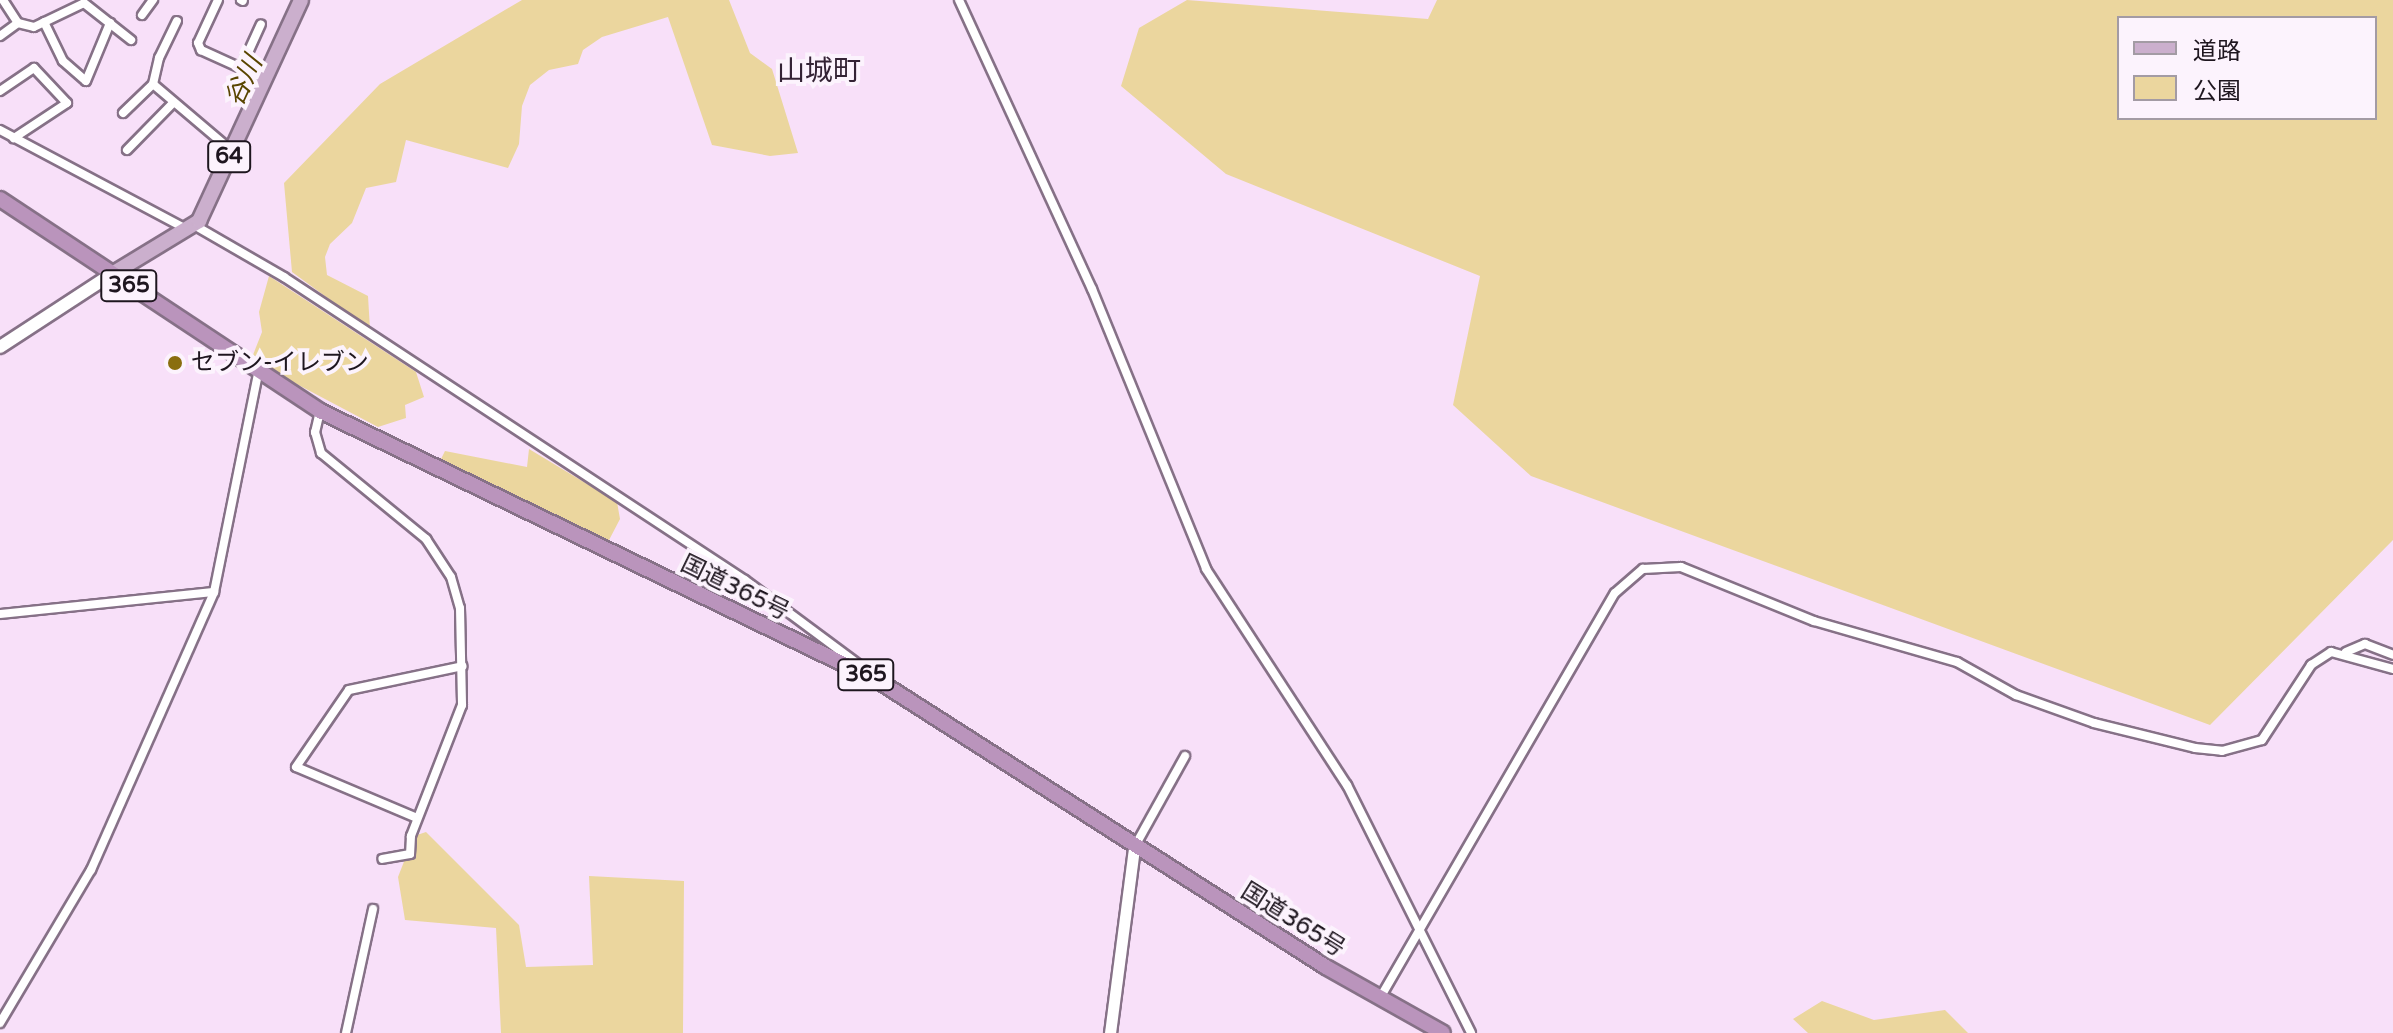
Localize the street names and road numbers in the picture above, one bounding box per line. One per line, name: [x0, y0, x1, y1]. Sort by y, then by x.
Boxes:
road number: 64: [207, 139, 251, 175]
road number: 365: [99, 268, 159, 304]
street label: 国道365号: [676, 549, 794, 627]
road number: 365: [836, 657, 896, 693]
street label: 国道365号: [1236, 877, 1350, 963]

